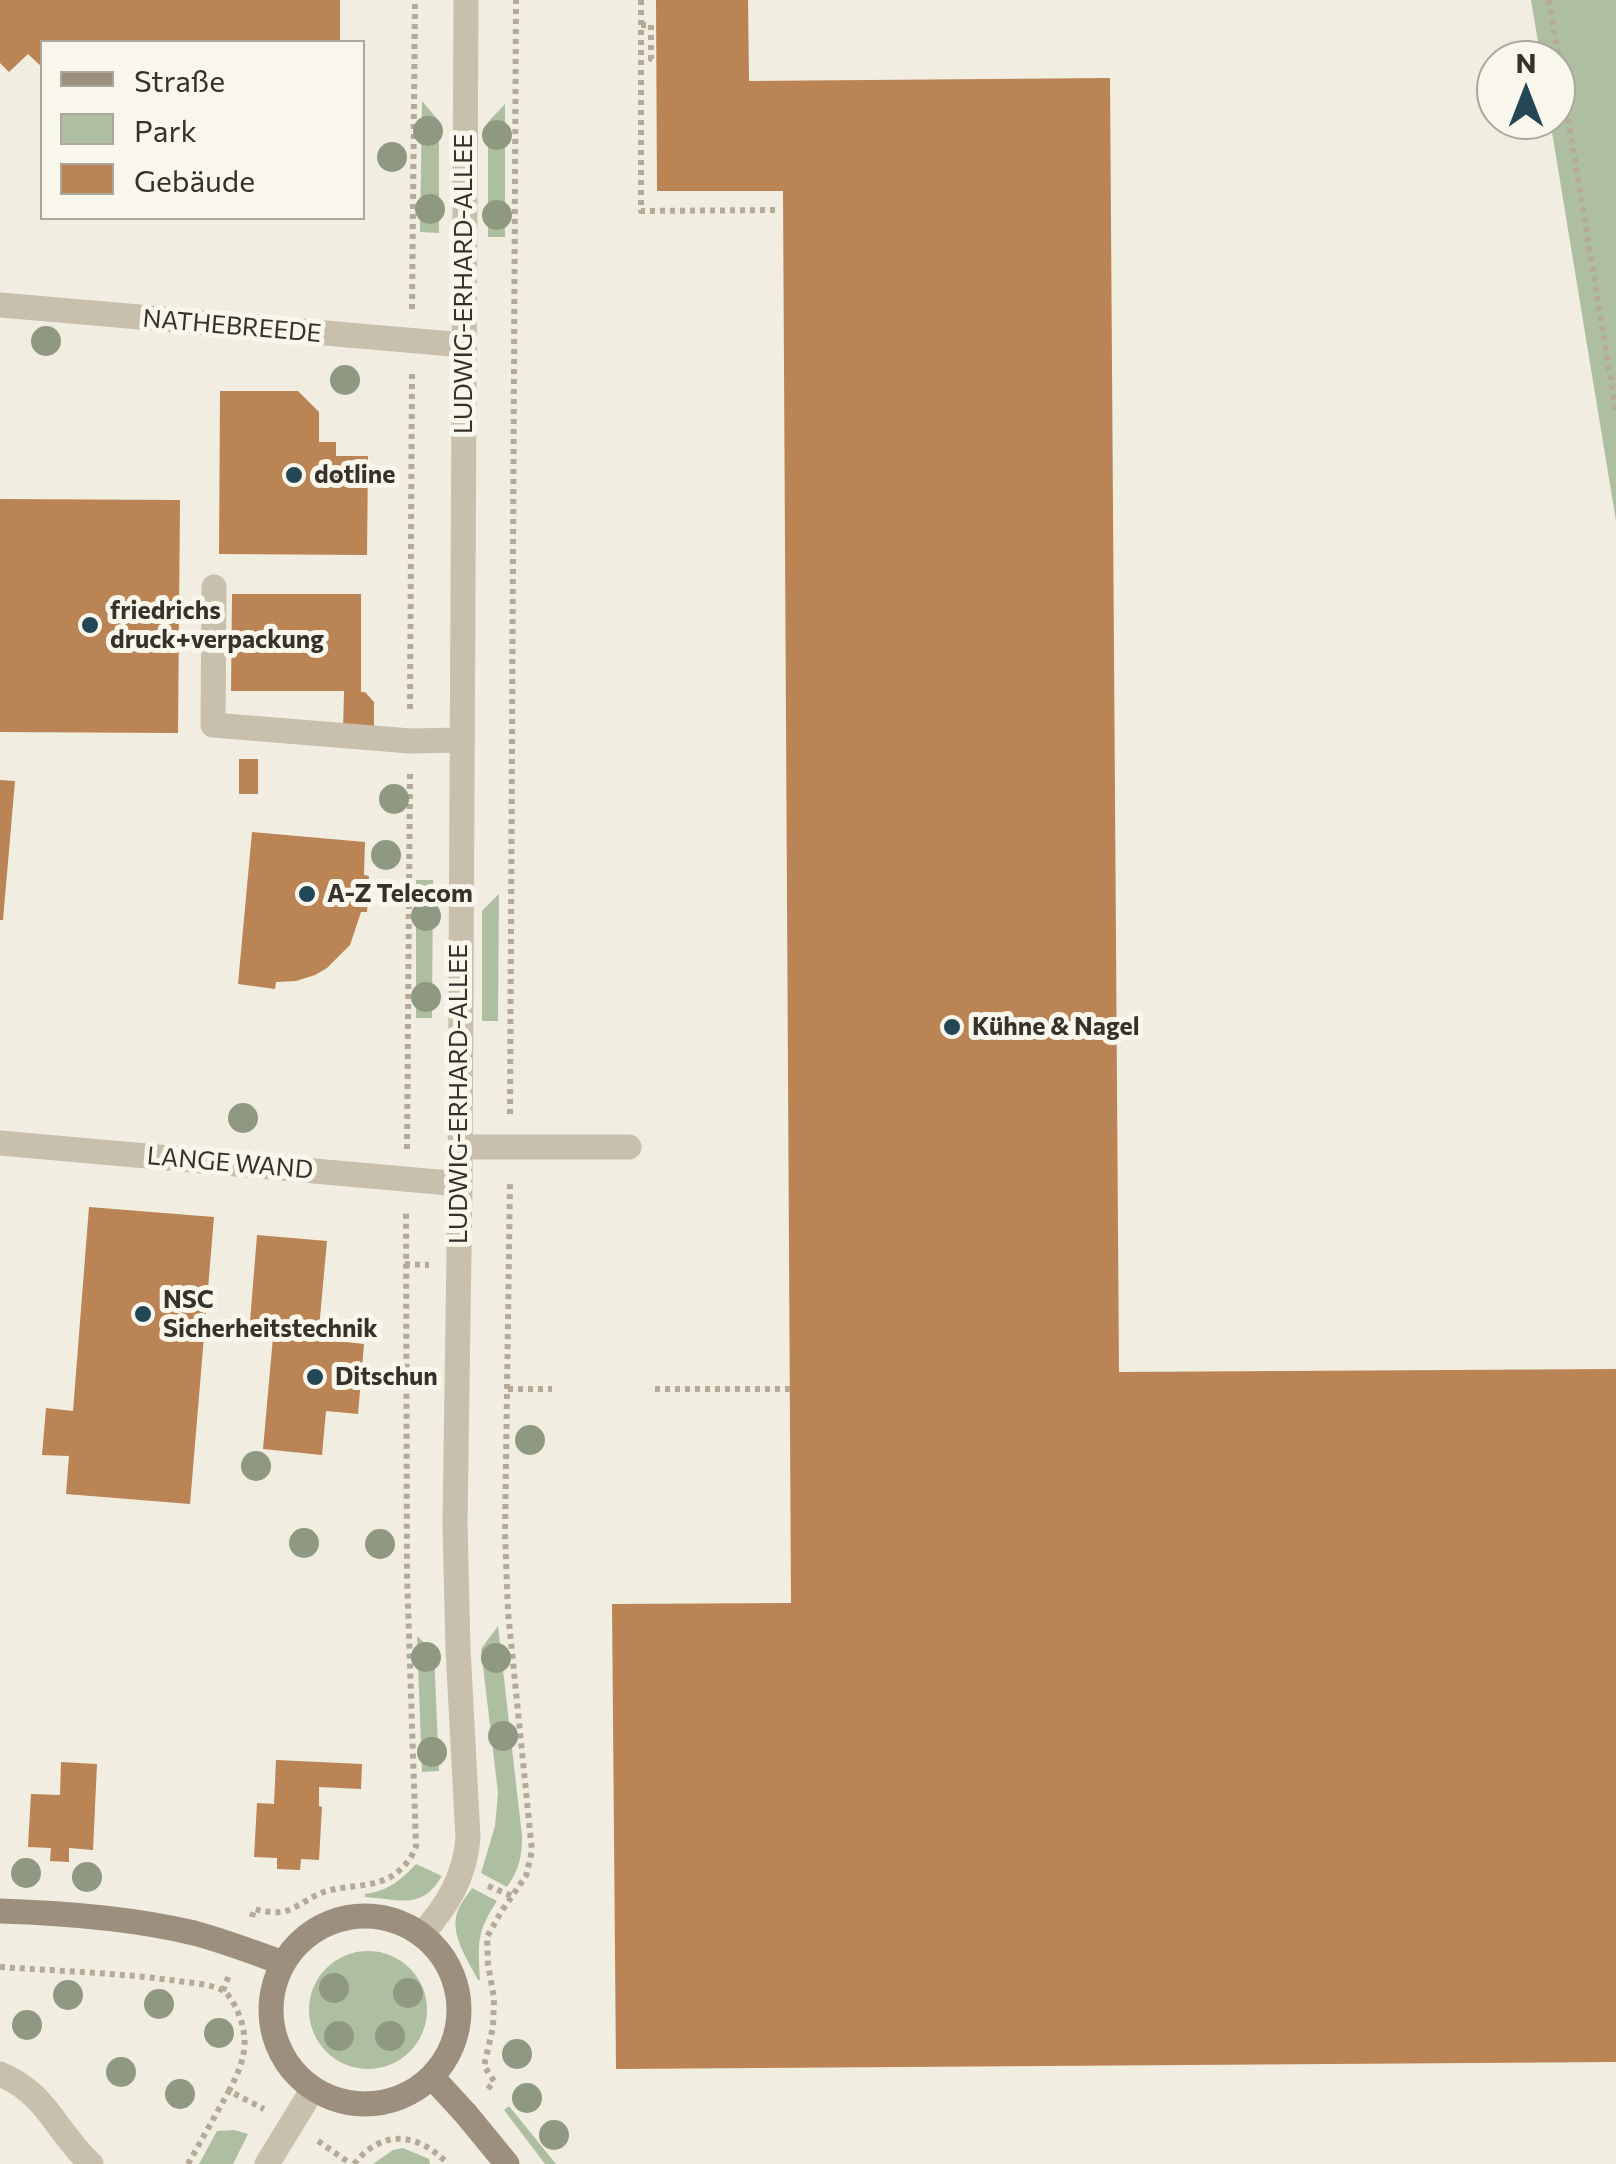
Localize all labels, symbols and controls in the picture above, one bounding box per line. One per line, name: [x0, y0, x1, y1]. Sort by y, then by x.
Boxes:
legend: [40, 40, 365, 220]
north arrow: [1476, 40, 1576, 140]
text: N: [1516, 45, 1537, 79]
text: Straße: [134, 61, 225, 98]
text: Park: [134, 111, 197, 148]
street label: LUDWIG-ERHARD-ALLEE: [449, 134, 479, 434]
text: Gebäude: [134, 161, 255, 198]
street label: NATHEBREEDE: [141, 303, 323, 349]
place label: dotline: [314, 460, 395, 490]
marker: dotline: [283, 464, 305, 486]
place label: friedrichs druck+verpackung: [110, 596, 324, 655]
marker: friedrichs druck+verpackung: [79, 614, 101, 636]
place label: A-Z Telecom: [327, 879, 473, 909]
marker: A-Z Telecom: [296, 883, 318, 905]
street label: LUDWIG-ERHARD-ALLEE: [444, 944, 474, 1244]
place label: Kühne & Nagel: [972, 1012, 1139, 1042]
marker: Kühne & Nagel: [941, 1016, 963, 1038]
street label: LANGE WAND: [146, 1141, 314, 1185]
place label: NSC Sicherheitstechnik: [163, 1285, 378, 1344]
marker: NSC Sicherheitstechnik: [132, 1303, 154, 1325]
place label: Ditschun: [335, 1362, 438, 1392]
marker: Ditschun: [304, 1366, 326, 1388]

